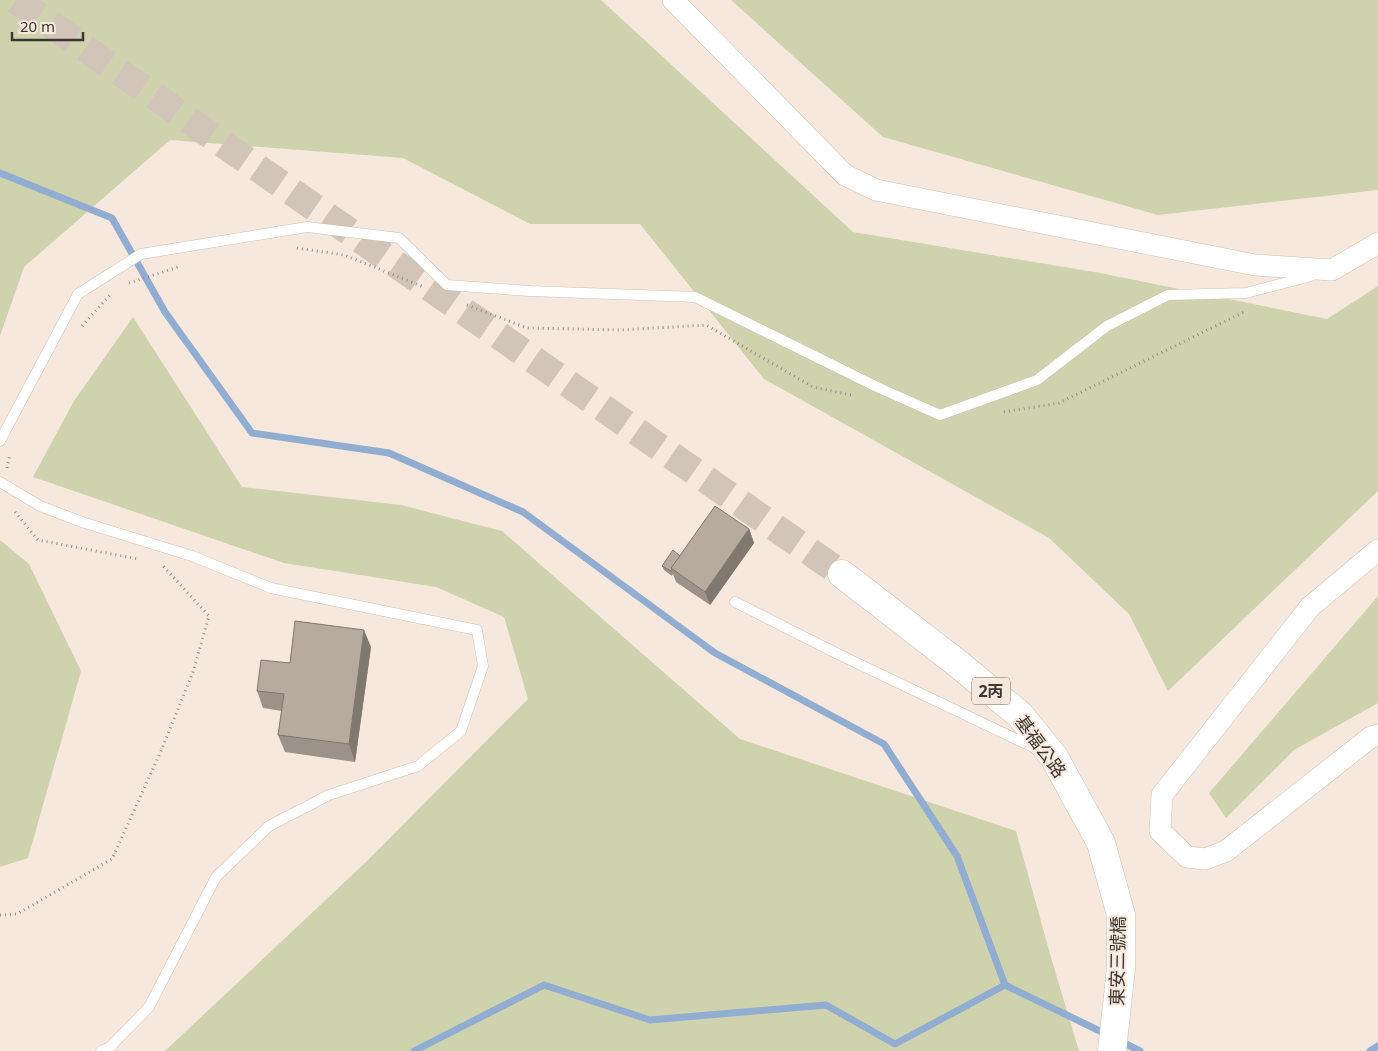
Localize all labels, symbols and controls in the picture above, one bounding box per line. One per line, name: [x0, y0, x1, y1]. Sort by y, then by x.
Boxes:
scale bar: [12, 10, 84, 42]
text: 20 m: [20, 16, 55, 36]
road number: 2丙: [972, 678, 1010, 704]
street label: 基福公路: [1010, 710, 1072, 782]
street label: 東安三號橋: [1104, 916, 1130, 1006]

